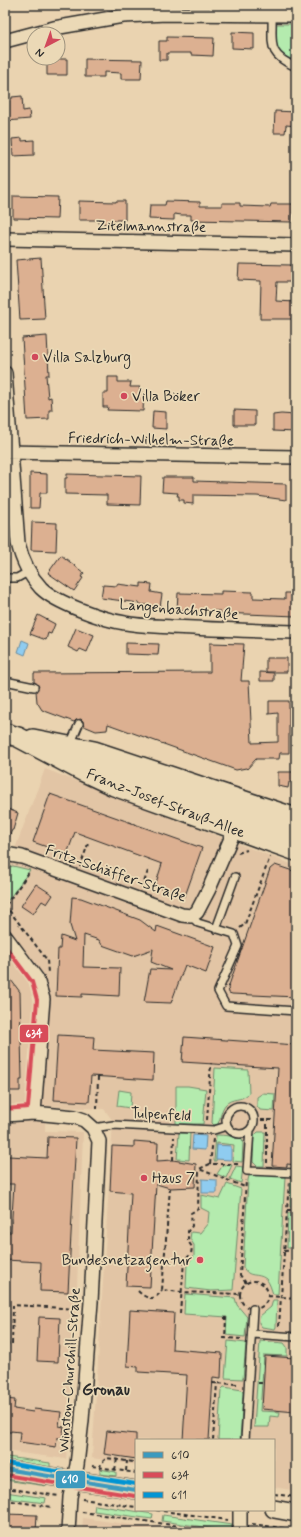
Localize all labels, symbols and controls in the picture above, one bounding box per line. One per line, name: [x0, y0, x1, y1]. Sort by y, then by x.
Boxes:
north arrow: [26, 26, 66, 66]
text: N: [33, 45, 47, 60]
street label: Zitelmannstraße: [95, 216, 206, 238]
place label: Villa Salzburg: [43, 348, 131, 369]
marker: Villa Salzburg: [30, 352, 40, 362]
place label: Villa Böker: [132, 387, 201, 407]
marker: Villa Böker: [119, 391, 129, 401]
street label: Friedrich-Wilhelm-Straße: [68, 429, 234, 451]
street label: Langenbachstraße: [118, 595, 239, 626]
street label: Franz-Josef-Strauß-Allee: [83, 764, 248, 843]
street label: Fritz-Schäffer-Straße: [43, 840, 189, 907]
line badge: 634: [19, 1024, 49, 1043]
text: 634: [26, 1027, 43, 1041]
street label: Tulpenfeld: [130, 1103, 192, 1127]
place label: Haus 7: [152, 1169, 195, 1189]
marker: Haus 7: [139, 1173, 149, 1183]
place label: Bundesnetzagentur: [62, 1251, 192, 1272]
marker: Bundesnetzagentur: [195, 1255, 205, 1265]
street label: Winston-Churchill-Straße: [54, 1287, 86, 1453]
district label: Gronau: [82, 1379, 130, 1401]
legend: [135, 1439, 275, 1511]
text: 610: [171, 1448, 190, 1464]
text: 634: [171, 1468, 189, 1484]
line badge: 610: [55, 1470, 86, 1489]
text: 610: [62, 1473, 79, 1487]
text: 611: [171, 1488, 187, 1504]

